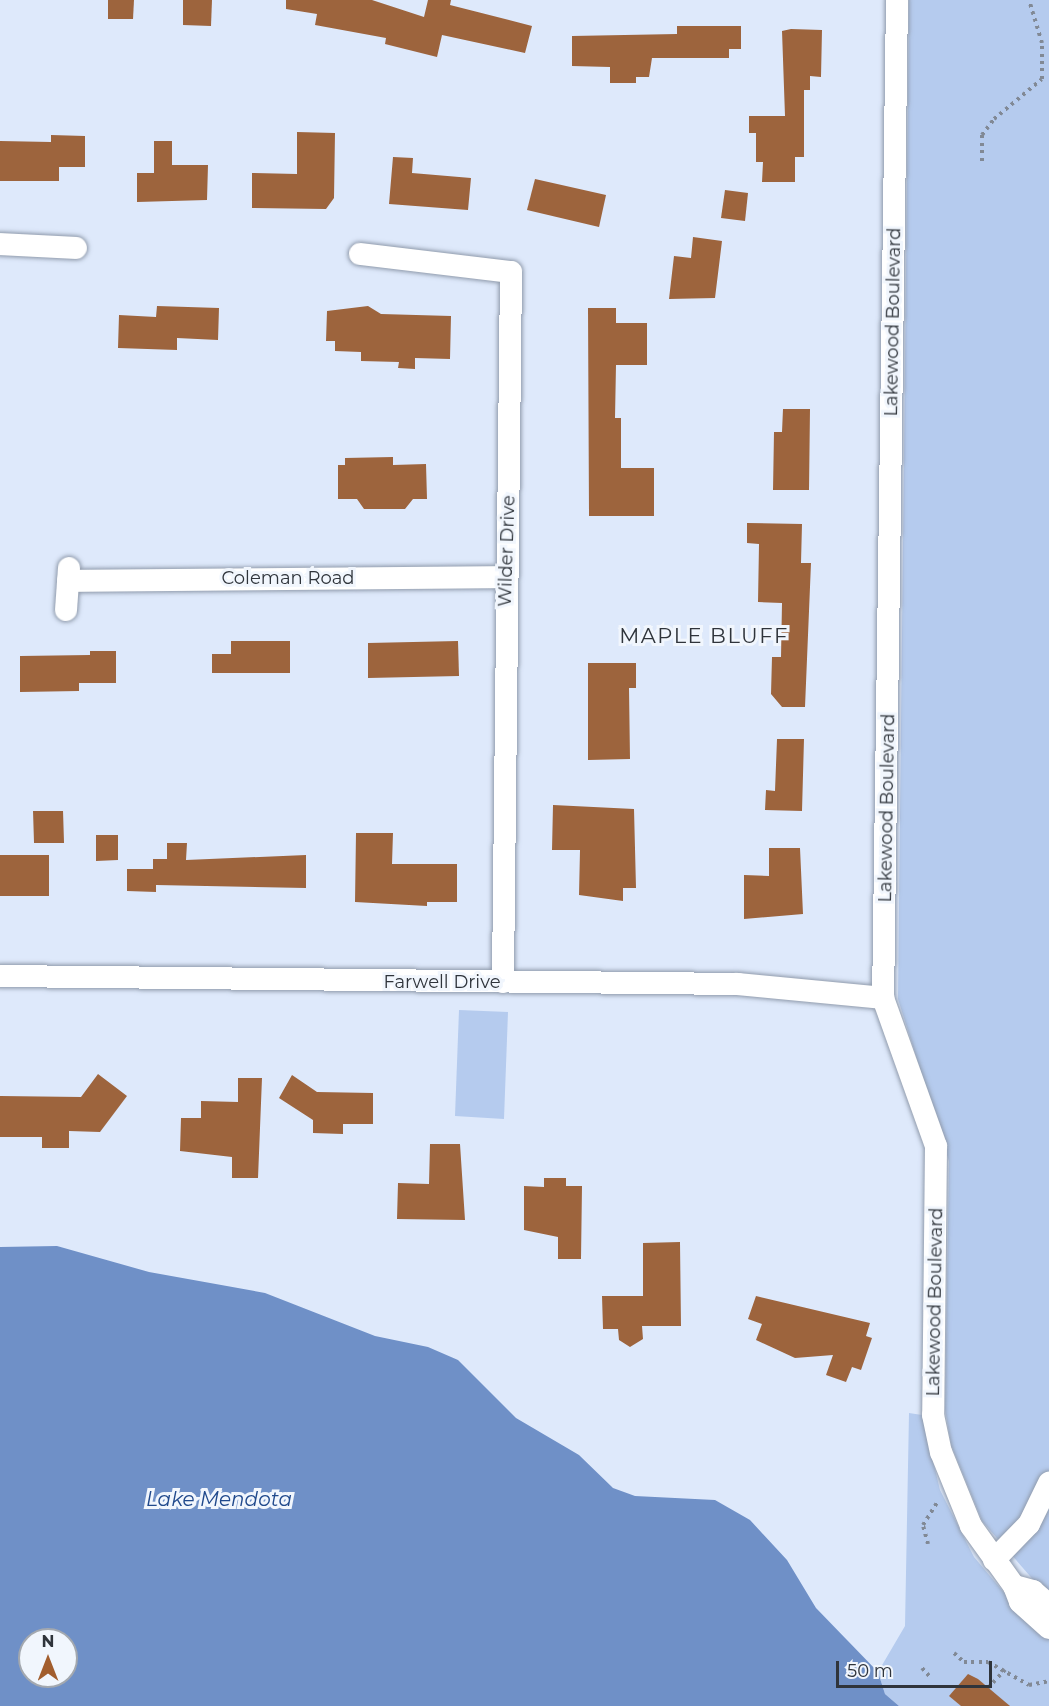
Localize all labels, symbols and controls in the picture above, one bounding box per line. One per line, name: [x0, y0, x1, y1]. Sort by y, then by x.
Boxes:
street label: Lakewood Boulevard: [881, 227, 905, 417]
street label: Wilder Drive: [494, 495, 520, 607]
street label: Coleman Road: [221, 567, 355, 589]
district label: MAPLE BLUFF: [619, 623, 789, 649]
street label: Lakewood Boulevard: [875, 713, 899, 903]
street label: Farwell Drive: [383, 971, 501, 993]
street label: Lakewood Boulevard: [923, 1207, 947, 1397]
water label: Lake Mendota: [146, 1487, 292, 1511]
north arrow: [18, 1628, 78, 1688]
text: N: [42, 1632, 54, 1651]
scale bar: [839, 1649, 995, 1687]
text: 50 m: [847, 1660, 893, 1682]

